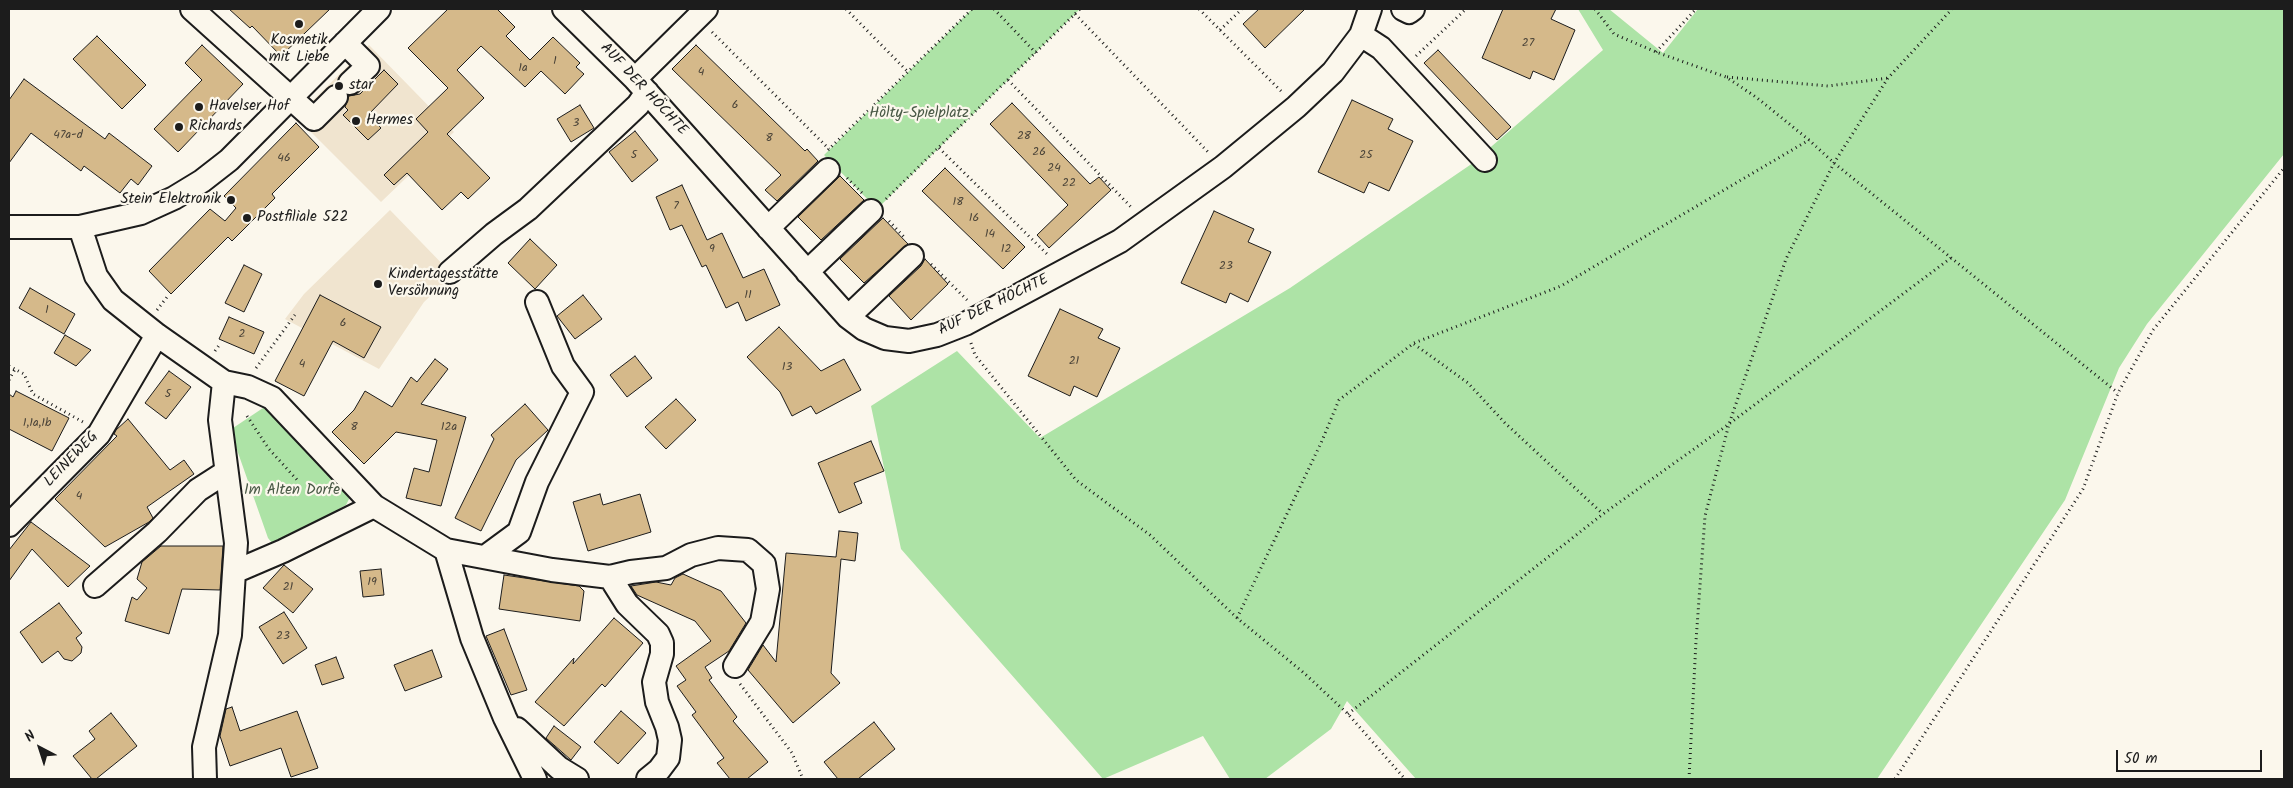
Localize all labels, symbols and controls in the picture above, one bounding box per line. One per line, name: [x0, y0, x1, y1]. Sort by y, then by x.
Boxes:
marker: Kosmetik mit Liebe: [293, 18, 305, 30]
place label: Kosmetik mit Liebe: [269, 32, 329, 67]
house number: 27: [1522, 37, 1534, 51]
street label: AUF DER HÖCHTE: [595, 40, 691, 140]
house number: 1: [553, 55, 557, 69]
house number: 1a: [518, 62, 528, 76]
house number: 4: [698, 66, 704, 80]
place label: star: [349, 77, 373, 95]
marker: star: [333, 80, 345, 92]
place label: Havelser Hof: [209, 98, 289, 116]
house number: 6: [732, 99, 738, 113]
marker: Havelser Hof: [193, 101, 205, 113]
park label: Hölty-Spielplatz: [869, 105, 969, 123]
place label: Hermes: [366, 112, 413, 130]
marker: Hermes: [350, 115, 362, 127]
house number: 3: [573, 117, 579, 131]
place label: Richards: [189, 118, 242, 136]
marker: Richards: [173, 121, 185, 133]
house number: 47a-d: [53, 129, 83, 143]
house number: 28: [1017, 130, 1031, 144]
house number: 8: [765, 132, 773, 146]
house number: 26: [1032, 146, 1046, 160]
house number: 5: [631, 149, 637, 163]
house number: 25: [1359, 149, 1373, 163]
house number: 46: [277, 152, 291, 166]
house number: 24: [1047, 162, 1061, 176]
house number: 22: [1062, 177, 1076, 191]
place label: Stein Elektronik: [121, 191, 221, 209]
marker: Stein Elektronik: [225, 194, 237, 206]
house number: 18: [953, 196, 963, 210]
house number: 7: [673, 200, 679, 214]
place label: Postfiliale 522: [257, 209, 348, 227]
marker: Postfiliale 522: [241, 212, 253, 224]
house number: 16: [969, 212, 979, 226]
house number: 14: [985, 228, 995, 242]
house number: 9: [709, 243, 715, 257]
house number: 12: [1001, 243, 1011, 257]
house number: 23: [1219, 260, 1233, 274]
place label: Kindertagesstätte Versöhnung: [388, 266, 498, 301]
street label: AUF DER HÖCHTE: [936, 272, 1052, 340]
marker: Kindertagesstätte Versöhnung: [372, 278, 384, 290]
house number: 11: [744, 289, 752, 303]
house number: 1: [45, 304, 49, 318]
house number: 6: [340, 317, 346, 331]
house number: 2: [239, 328, 245, 342]
house number: 21: [1069, 355, 1079, 369]
house number: 4: [299, 358, 305, 372]
house number: 13: [782, 361, 792, 375]
house number: 5: [165, 388, 171, 402]
house number: 1,1a,1b: [23, 417, 51, 431]
house number: 8: [350, 421, 358, 435]
house number: 12a: [441, 421, 457, 435]
street label: LEINEWEG: [41, 428, 103, 492]
park label: Im Alten Dorfe: [244, 482, 340, 500]
house number: 4: [76, 490, 82, 504]
house number: 19: [367, 576, 377, 590]
house number: 21: [283, 581, 293, 595]
house number: 23: [276, 630, 290, 644]
north arrow: [15, 723, 65, 773]
text: N: [20, 725, 41, 748]
scale bar: [2118, 740, 2264, 772]
text: 50 m: [2124, 747, 2158, 771]

